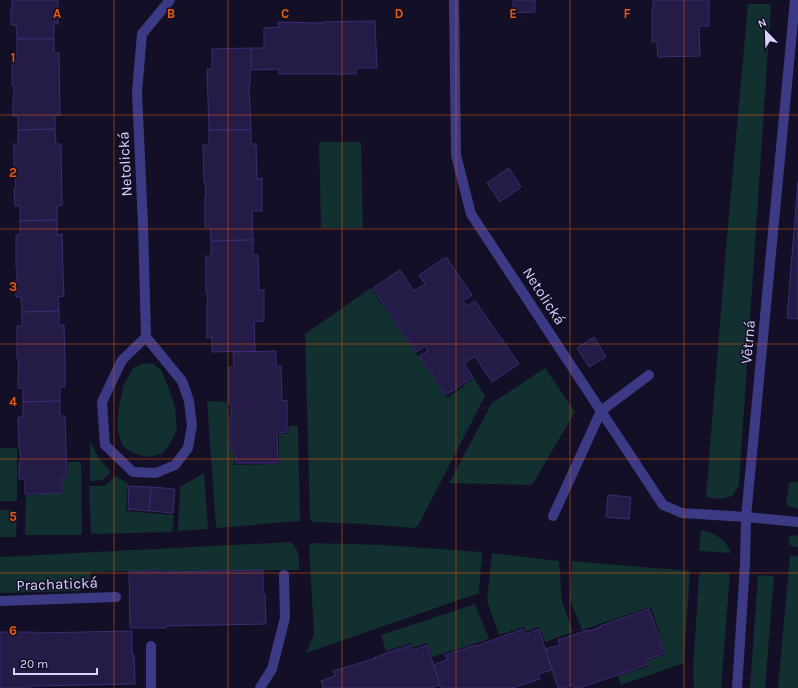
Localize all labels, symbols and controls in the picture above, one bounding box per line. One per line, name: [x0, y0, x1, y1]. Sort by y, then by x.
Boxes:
text: A: [53, 6, 61, 21]
text: B: [167, 6, 175, 21]
text: C: [281, 6, 289, 21]
text: D: [395, 6, 404, 21]
text: E: [509, 6, 517, 21]
text: F: [623, 6, 631, 21]
north arrow: [746, 12, 786, 52]
text: N: [756, 16, 768, 31]
text: 1: [11, 50, 15, 65]
street label: Netolická: [114, 131, 136, 197]
text: 2: [9, 165, 17, 180]
street label: Netolická: [519, 264, 569, 328]
text: 3: [9, 279, 17, 294]
street label: Větrná: [737, 319, 759, 365]
text: 4: [9, 394, 17, 409]
text: 5: [9, 509, 17, 524]
street label: Prachatická: [16, 574, 98, 594]
text: 6: [9, 623, 17, 638]
scale bar: [14, 650, 97, 676]
text: 20 m: [20, 657, 48, 671]

